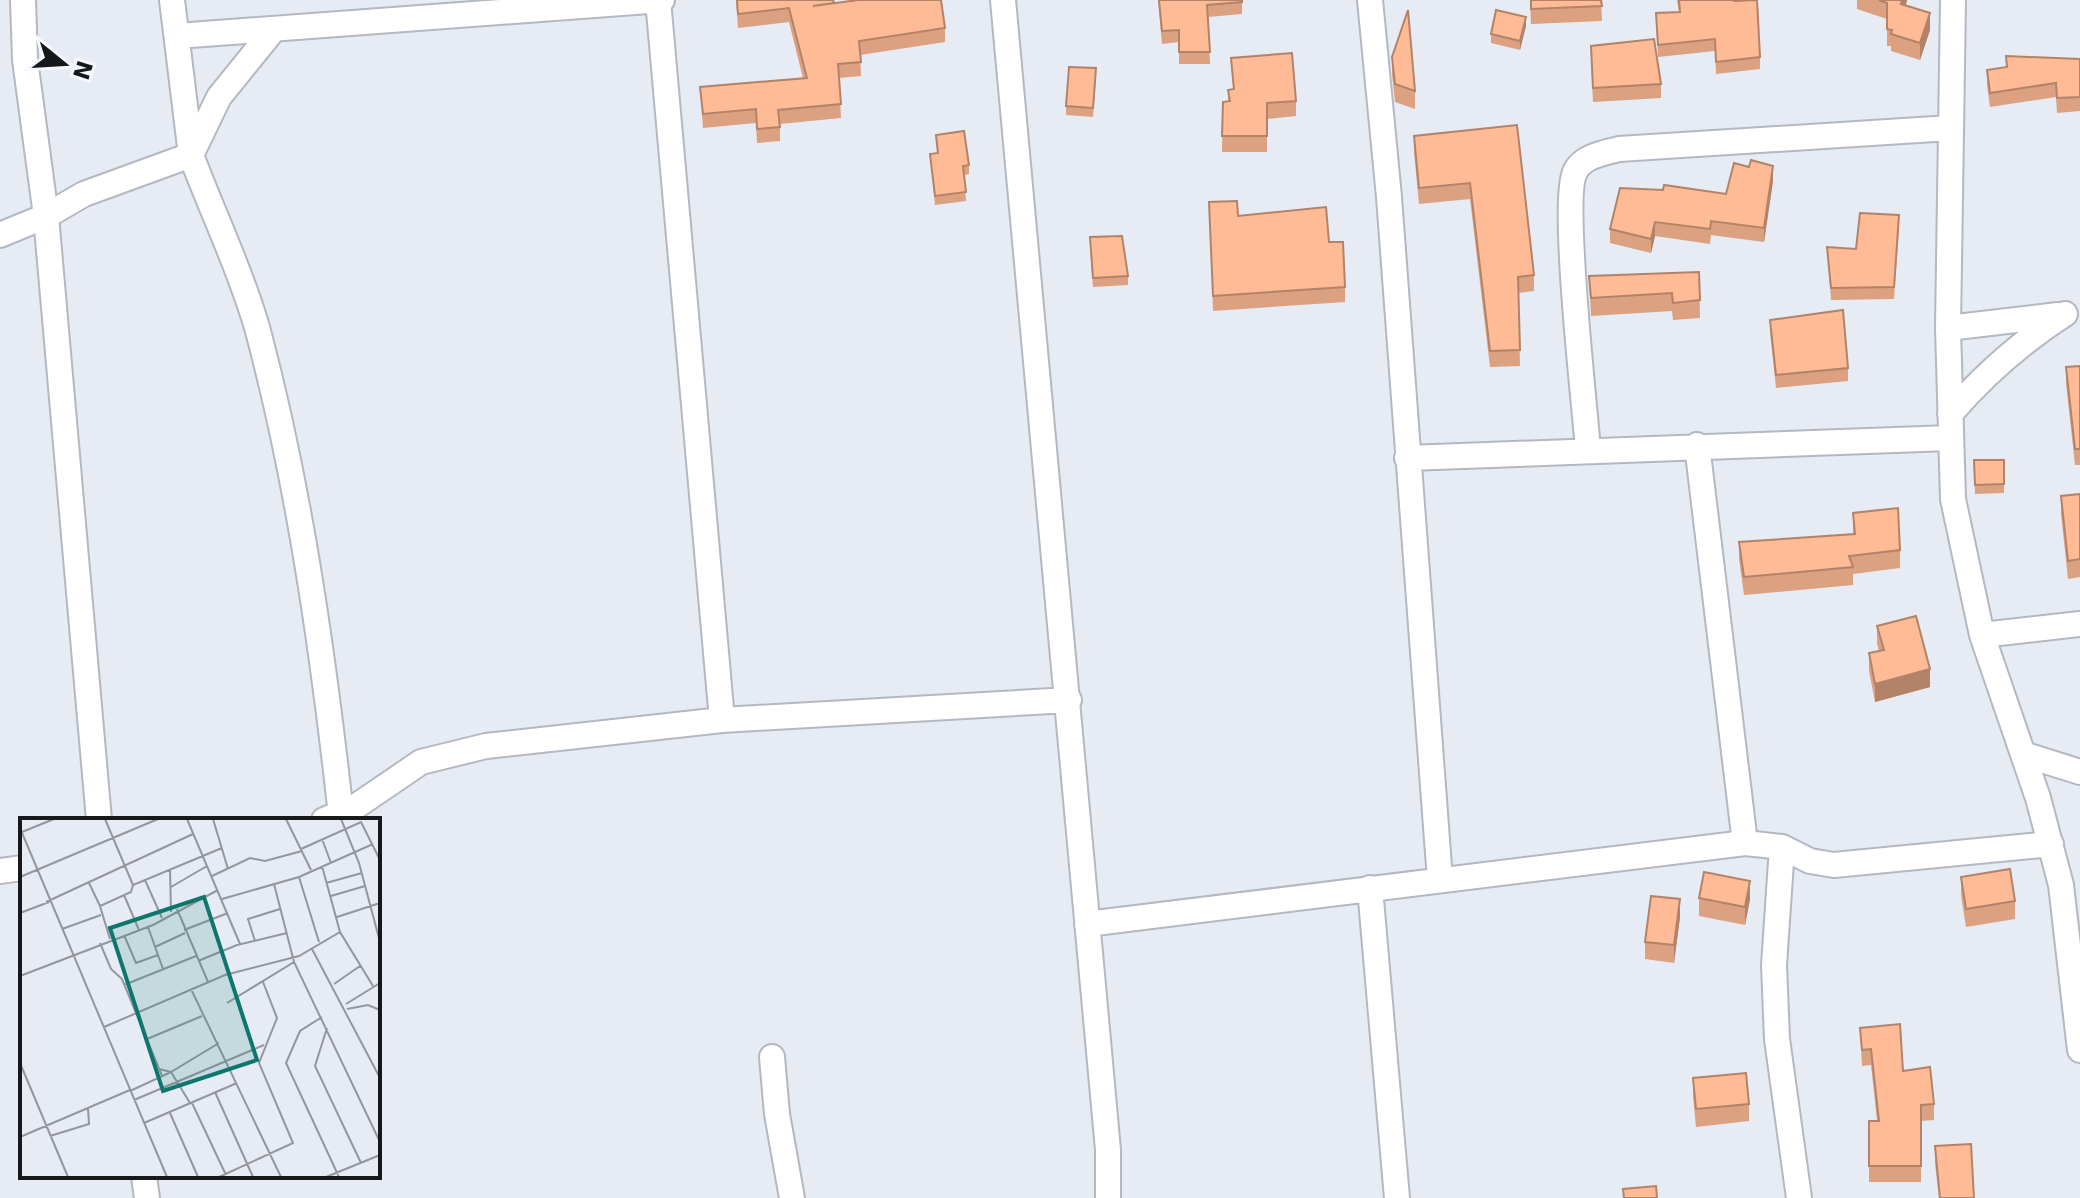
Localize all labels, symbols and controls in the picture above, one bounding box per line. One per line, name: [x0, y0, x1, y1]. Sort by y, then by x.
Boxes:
north arrow: [24, 24, 104, 104]
text: N: [68, 57, 97, 83]
inset map: [20, 818, 380, 1178]

